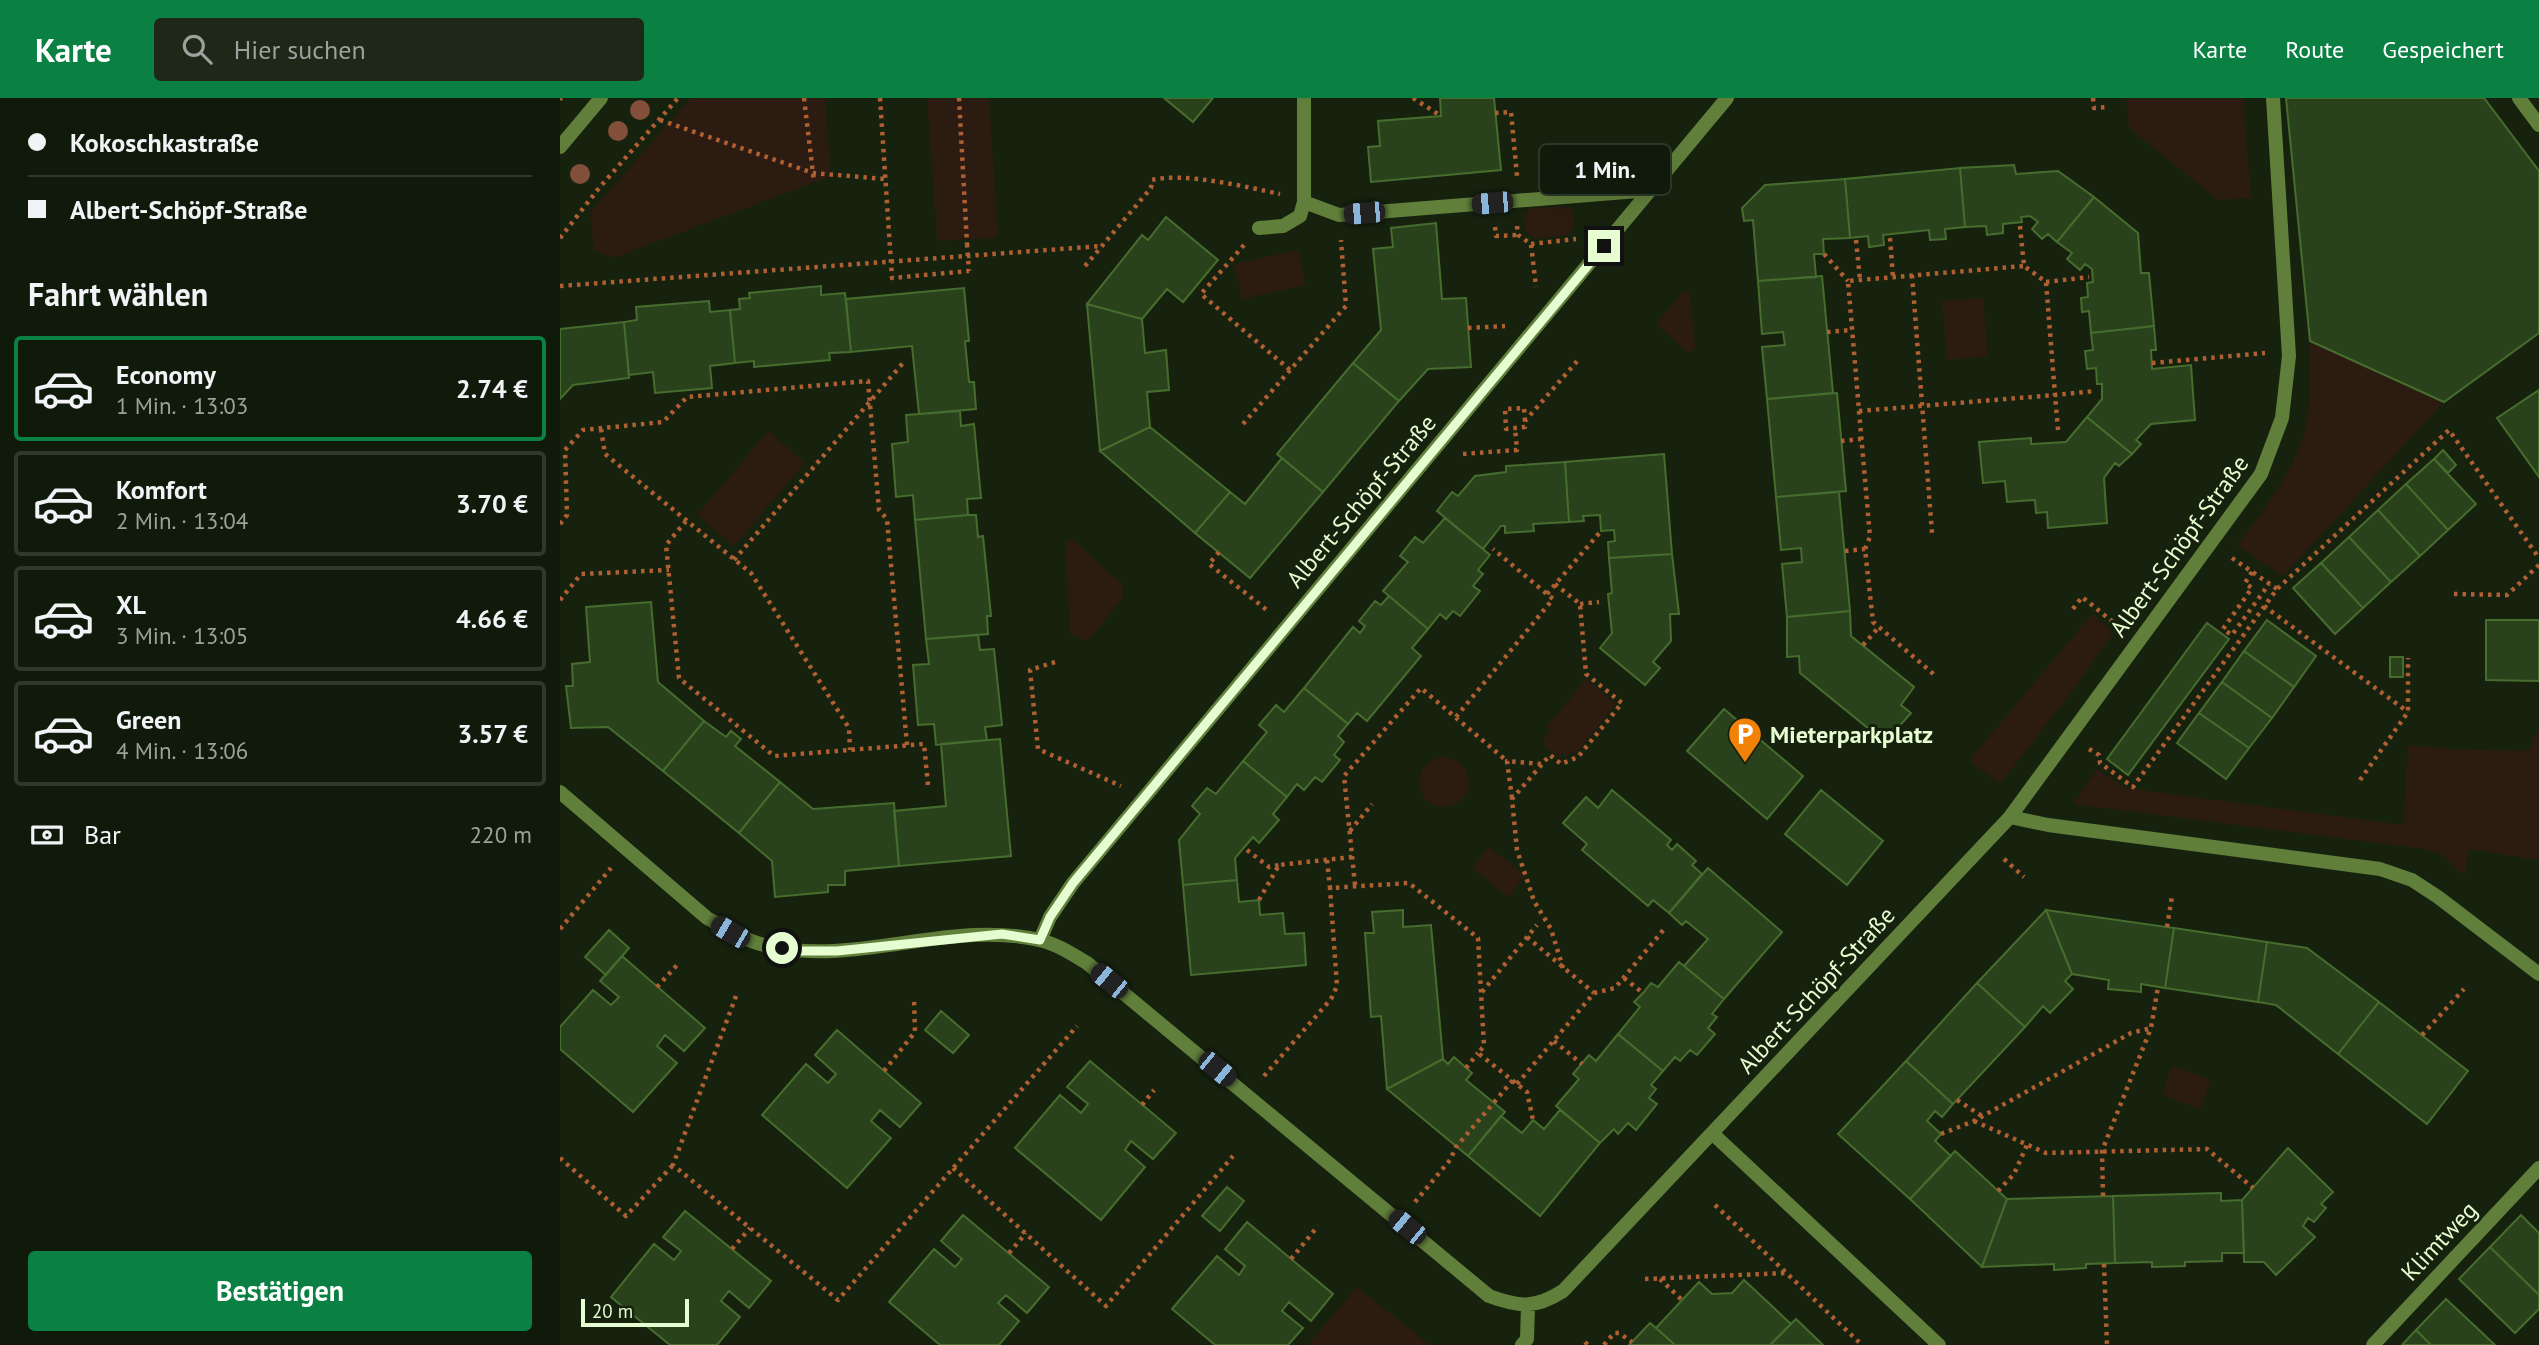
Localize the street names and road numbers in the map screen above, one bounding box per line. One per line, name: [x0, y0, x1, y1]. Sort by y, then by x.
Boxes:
street label: Albert-Schöpf-Straße: [1279, 408, 1443, 594]
street label: Albert-Schöpf-Straße: [2103, 449, 2255, 643]
street label: Albert-Schöpf-Straße: [1731, 900, 1901, 1080]
street label: Klimtweg: [2394, 1195, 2484, 1287]

